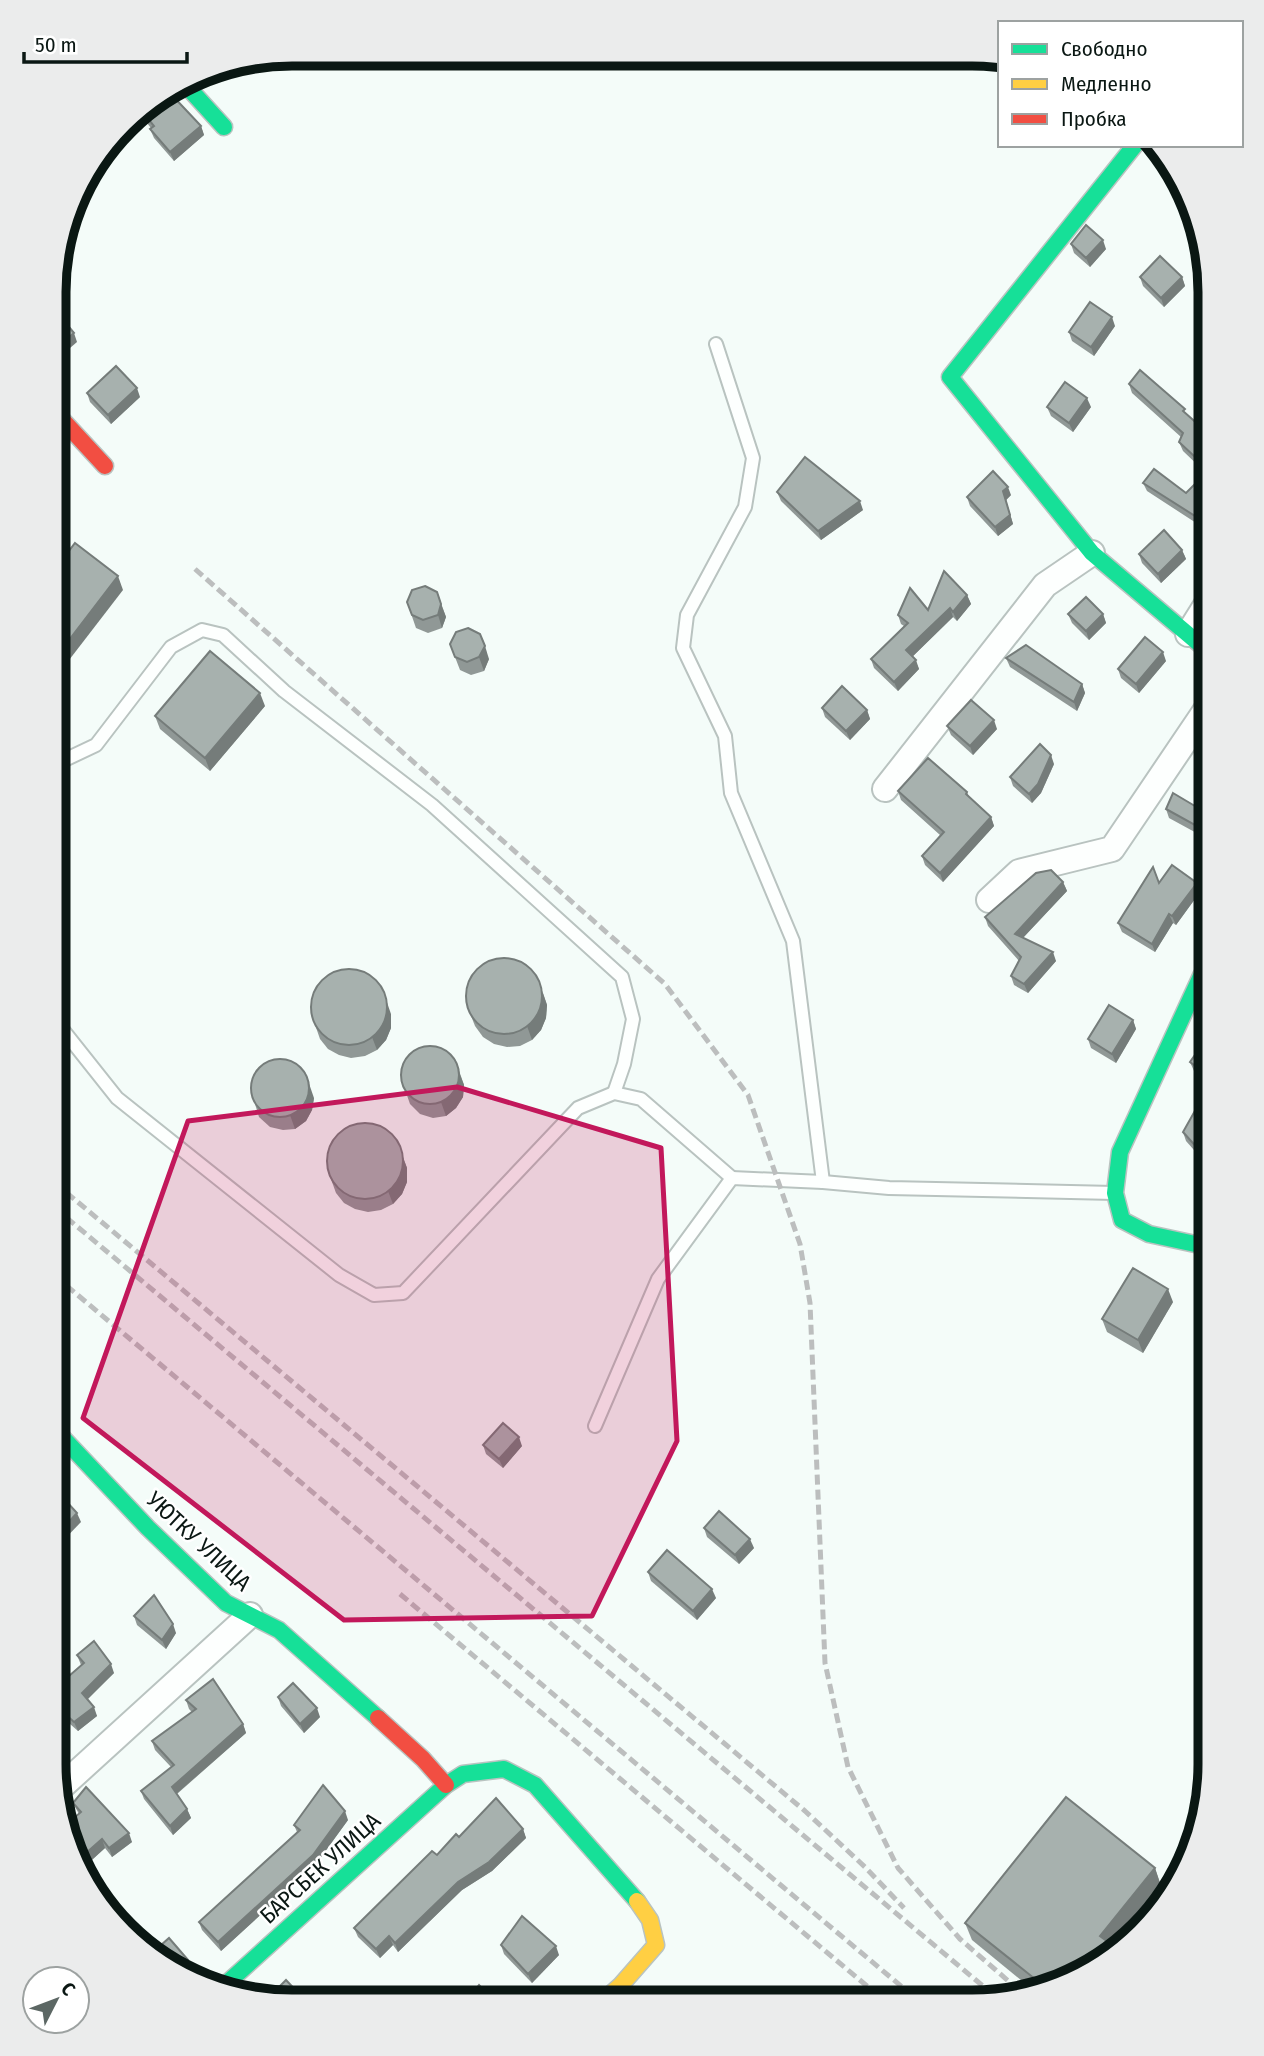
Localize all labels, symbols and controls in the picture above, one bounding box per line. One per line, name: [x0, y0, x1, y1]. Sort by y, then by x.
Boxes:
scale bar: [24, 21, 187, 65]
legend: [998, 21, 1243, 147]
text: 50 m: [35, 32, 77, 58]
text: Свободно: [1061, 36, 1147, 62]
text: Медленно: [1061, 71, 1151, 97]
text: Пробка: [1061, 106, 1127, 132]
street label: УЮТКУ УЛИЦА: [140, 1485, 257, 1597]
street label: БАРСБЕК УЛИЦА: [254, 1807, 386, 1929]
north arrow: [21, 1965, 91, 2035]
text: С: [56, 1978, 80, 2000]

